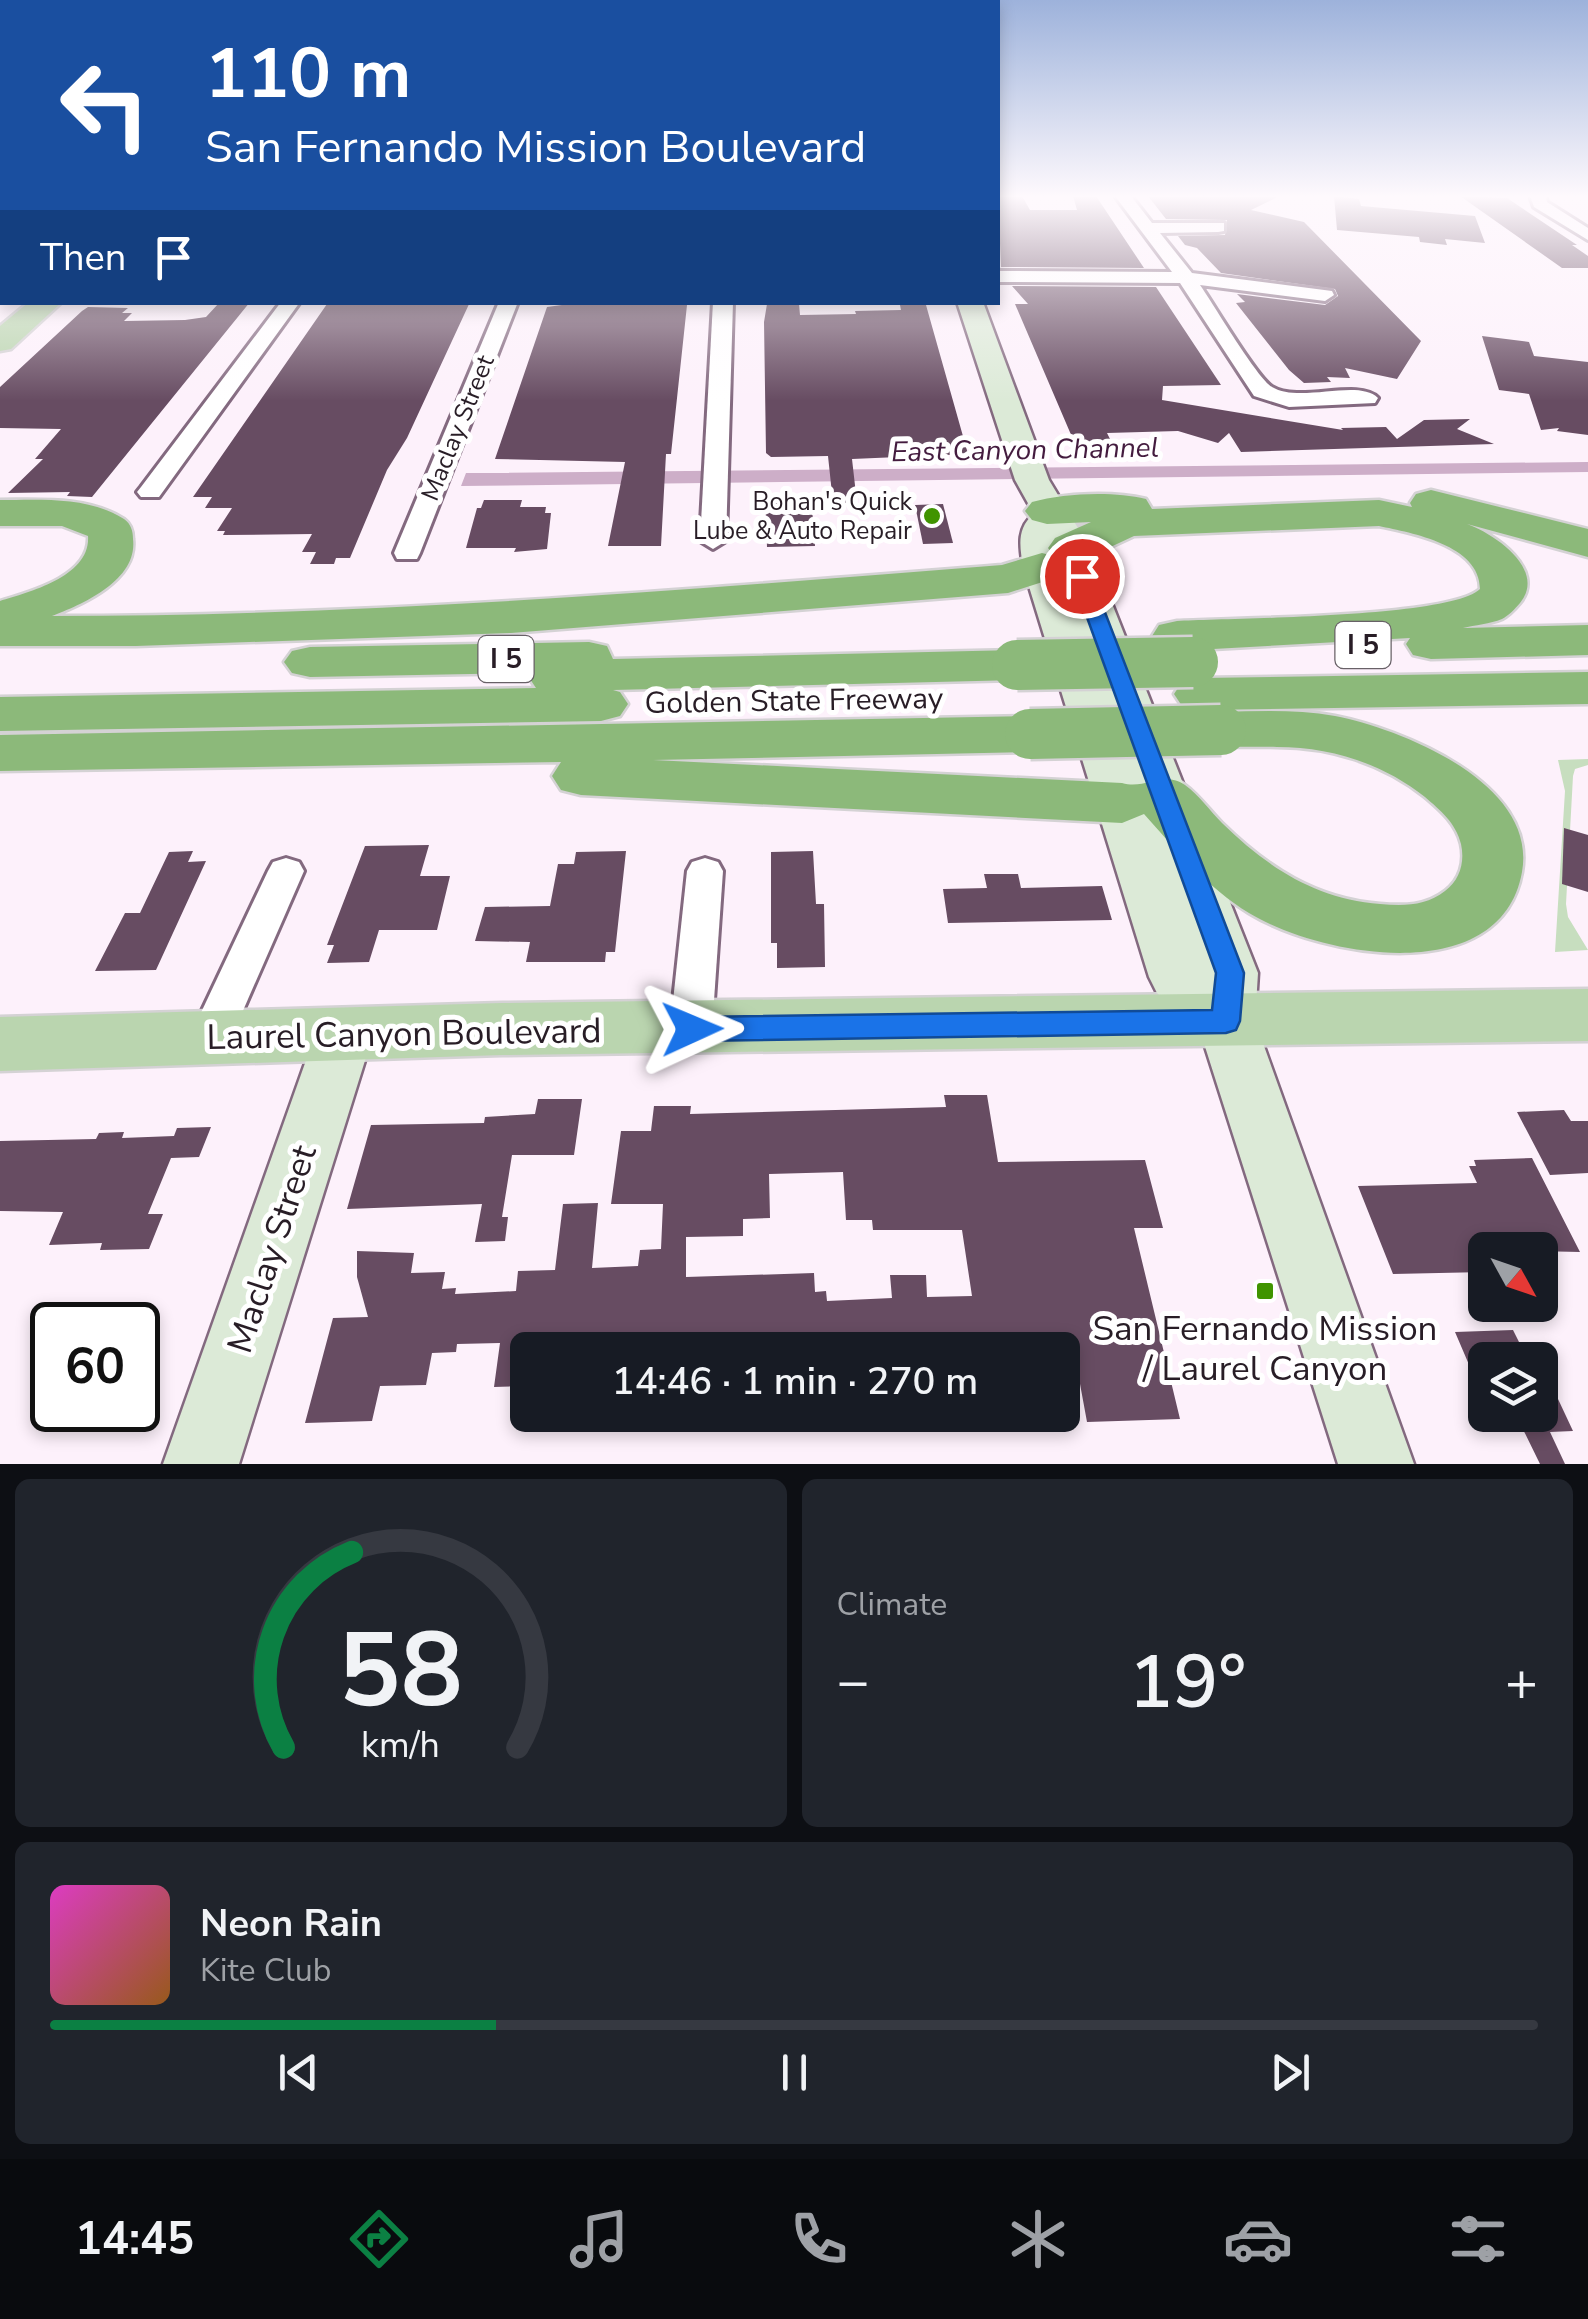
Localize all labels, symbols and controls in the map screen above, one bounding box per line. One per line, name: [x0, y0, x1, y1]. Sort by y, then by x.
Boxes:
text: 110 m: [205, 26, 411, 122]
icon: left: [40, 40, 170, 170]
text: San Fernando Mission Boulevard: [205, 117, 866, 178]
icon: arrive: [146, 230, 201, 285]
text: Then: [40, 232, 126, 283]
street label: Maclay Street: [413, 350, 503, 506]
water label: East Canyon Channel: [891, 429, 1159, 471]
place label: Bohan's Quick Lube & Auto Repair: [693, 485, 912, 548]
marker: Bohan's Quick Lube & Auto Repair: [921, 505, 943, 527]
pin: [1040, 534, 1125, 619]
icon: arrive: [1055, 549, 1110, 604]
road number: I 5: [1336, 622, 1390, 668]
road number: I 5: [478, 636, 534, 682]
street label: Golden State Freeway: [644, 678, 944, 724]
position arrow: [640, 977, 744, 1081]
street label: Laurel Canyon Boulevard: [206, 1007, 602, 1061]
street label: Maclay Street: [216, 1138, 328, 1359]
north arrow: [1468, 1232, 1558, 1322]
map controls: [1468, 1232, 1558, 1432]
marker: San Fernando Mission / Laurel Canyon: [1254, 1280, 1276, 1302]
speed limit sign: 60: [30, 1302, 160, 1432]
place label: San Fernando Mission / Laurel Canyon: [1093, 1305, 1437, 1392]
button: layers: [1468, 1342, 1558, 1432]
text: 14:46 · 1 min · 270 m: [612, 1356, 978, 1407]
text: Climate: [837, 1583, 947, 1626]
text: 58: [338, 1600, 463, 1742]
text: 19°: [1128, 1631, 1246, 1733]
text: −: [837, 1644, 870, 1719]
text: +: [1505, 1644, 1538, 1719]
text: km/h: [361, 1721, 440, 1770]
text: Neon Rain: [200, 1898, 382, 1949]
text: Kite Club: [200, 1949, 331, 1992]
icon: previous: [271, 2045, 326, 2100]
icon: pause: [767, 2045, 822, 2100]
icon: next: [1263, 2045, 1318, 2100]
icon: directions: [344, 2204, 414, 2274]
icon: music: [564, 2204, 634, 2274]
icon: phone: [784, 2204, 854, 2274]
icon: climate: [1003, 2204, 1073, 2274]
icon: car: [1223, 2204, 1293, 2274]
icon: filters: [1443, 2204, 1513, 2274]
text: 14:45: [75, 2209, 194, 2270]

